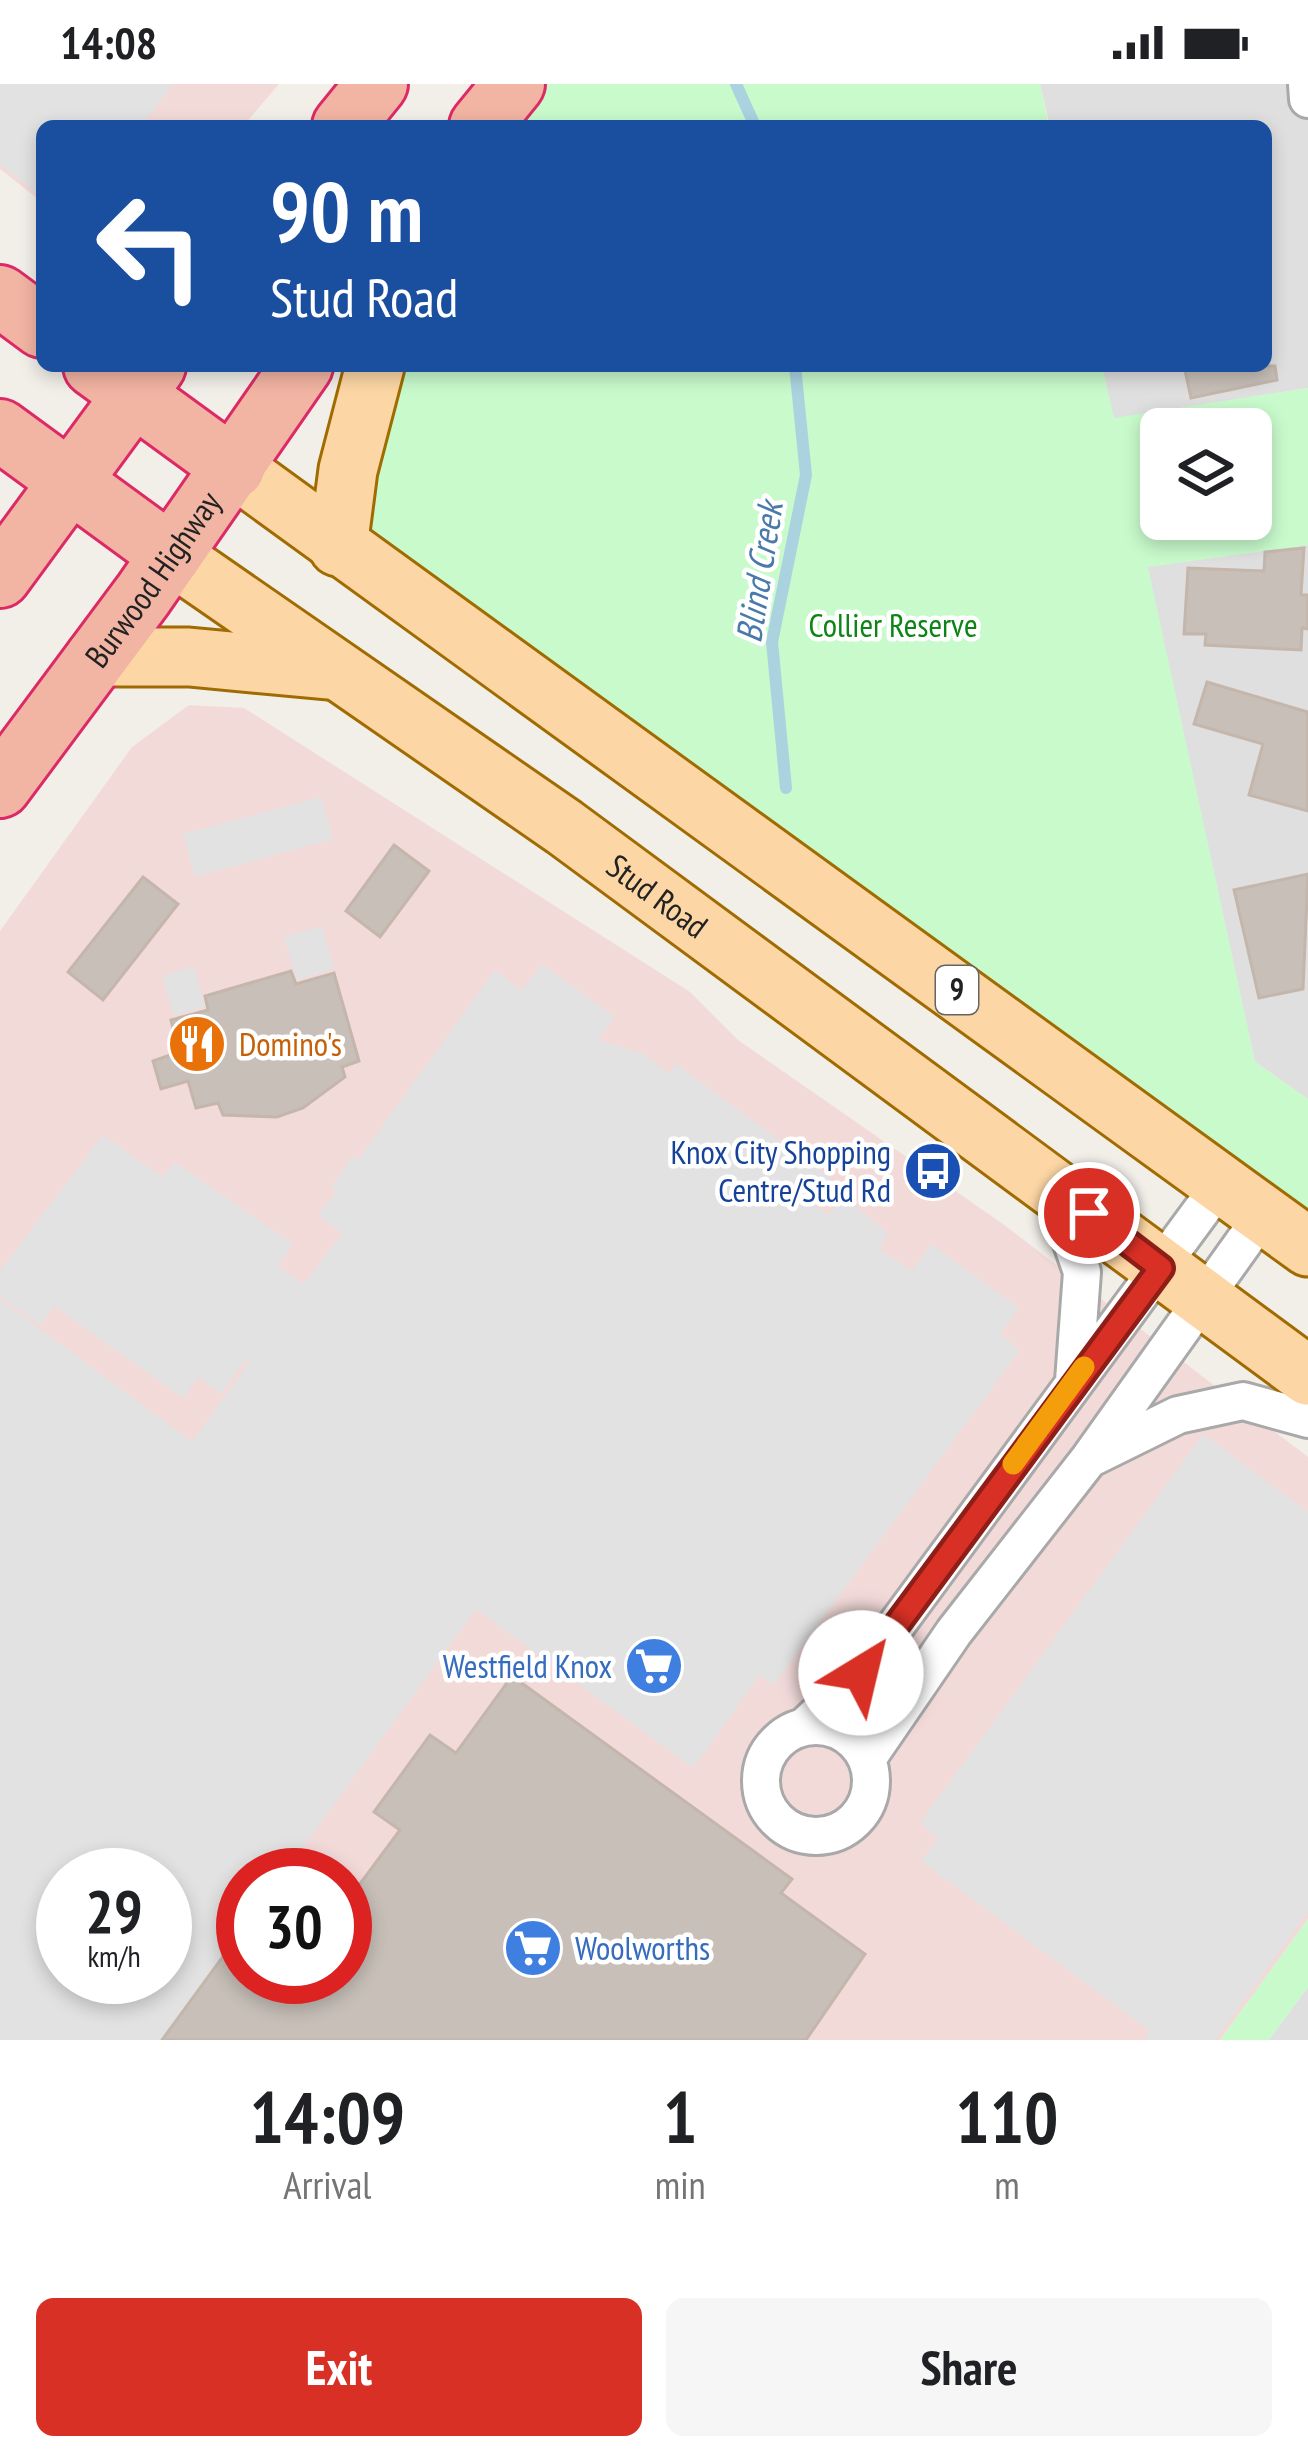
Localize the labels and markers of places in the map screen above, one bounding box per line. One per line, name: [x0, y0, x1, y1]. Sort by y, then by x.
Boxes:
restaurant icon: Domino's: [166, 1013, 228, 1075]
place label: Domino's: [239, 1022, 342, 1065]
place label: Knox City Shopping Centre/Stud Rd: [670, 1130, 891, 1211]
bus stop icon: Knox City Shopping Centre/Stud Rd: [902, 1140, 964, 1202]
pin: [1038, 1162, 1140, 1264]
supermarket icon: Westfield Knox: [623, 1635, 685, 1697]
place label: Westfield Knox: [443, 1644, 612, 1687]
supermarket icon: Woolworths: [502, 1917, 564, 1979]
place label: Woolworths: [575, 1926, 710, 1969]

